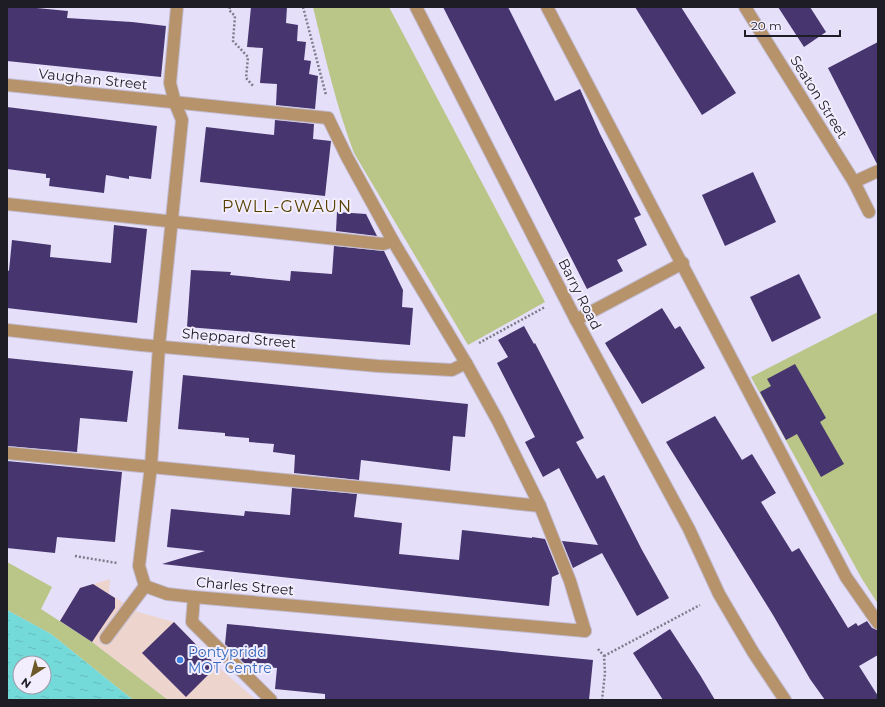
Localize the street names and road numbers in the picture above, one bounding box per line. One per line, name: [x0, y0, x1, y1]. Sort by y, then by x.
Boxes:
street label: Seaton Street: [786, 52, 852, 142]
street label: Vaughan Street: [38, 64, 149, 94]
street label: Barry Road: [554, 255, 606, 333]
street label: Sheppard Street: [181, 324, 297, 352]
street label: Charles Street: [195, 573, 295, 599]

